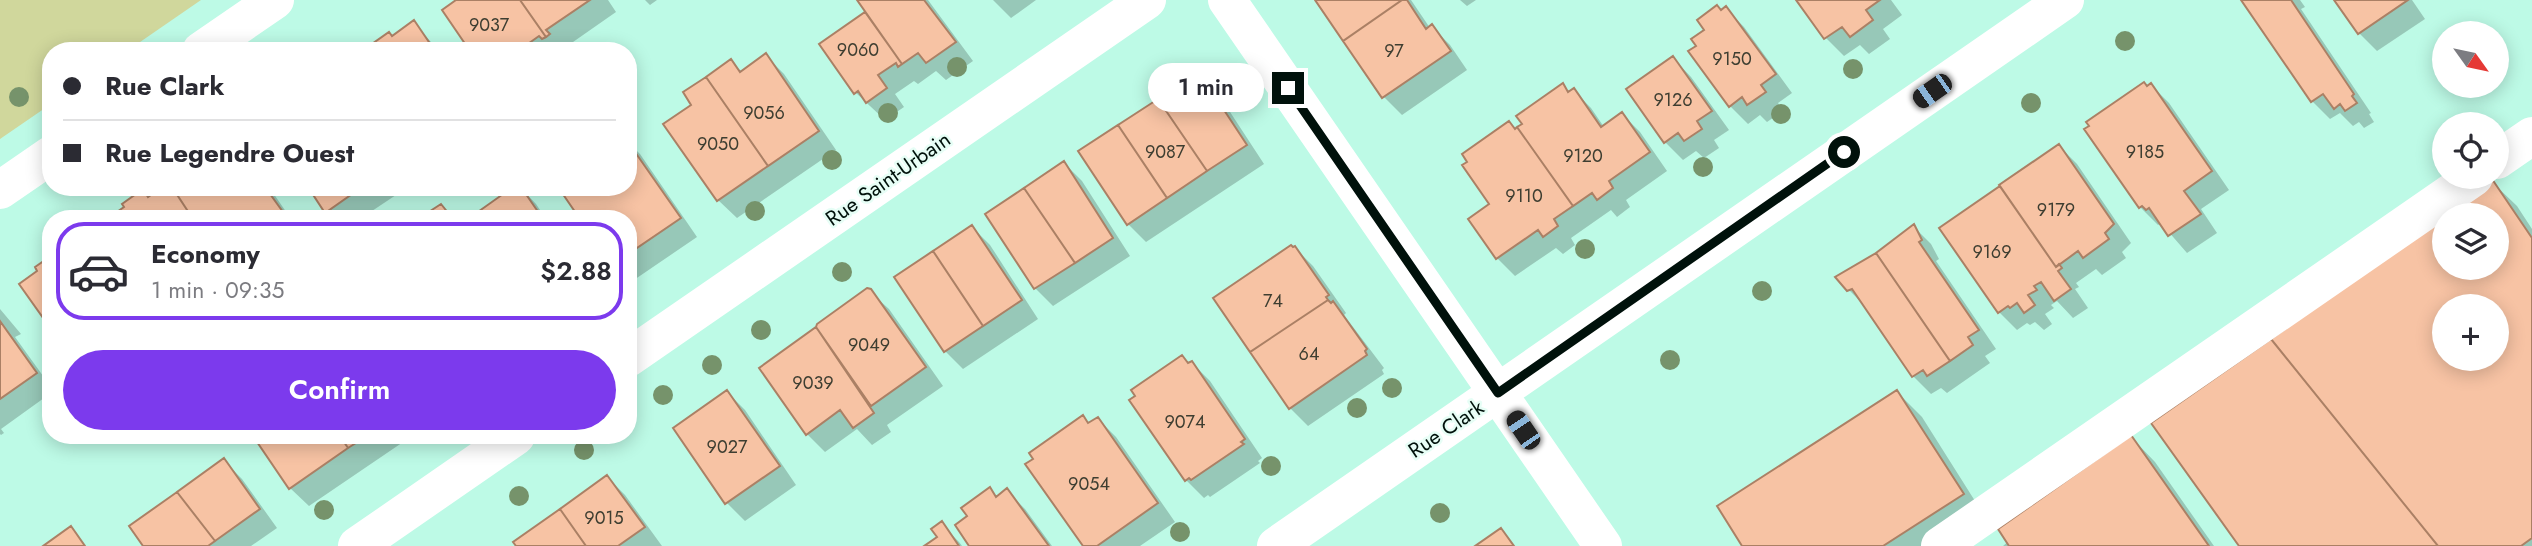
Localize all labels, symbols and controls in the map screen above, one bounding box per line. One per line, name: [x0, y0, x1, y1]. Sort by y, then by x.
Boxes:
house number: 9037: [469, 12, 510, 38]
north arrow: [2432, 21, 2510, 98]
map controls: [2432, 21, 2509, 371]
house number: 9060: [837, 37, 879, 63]
house number: 97: [1384, 38, 1404, 64]
house number: 9150: [1712, 46, 1752, 72]
callout: 1 min: [1148, 64, 1264, 112]
text: Rue Clark: [105, 67, 224, 105]
text: 1 min: [1178, 70, 1234, 104]
car: [1909, 70, 1956, 112]
route end: [1272, 72, 1304, 104]
house number: 9126: [1653, 87, 1693, 113]
house number: 9056: [743, 100, 785, 126]
button: locate: [2432, 112, 2509, 189]
street label: Rue Saint-Urbain: [819, 125, 957, 233]
house number: 9050: [697, 131, 739, 157]
text: Rue Legendre Ouest: [105, 134, 354, 172]
route start: [1828, 136, 1860, 168]
house number: 9087: [1145, 139, 1186, 165]
house number: 9185: [2126, 139, 2164, 165]
house number: 9120: [1563, 143, 1603, 169]
house number: 9110: [1505, 183, 1543, 209]
house number: 9179: [2037, 197, 2075, 223]
button: layers: [2432, 203, 2509, 280]
text: Economy: [151, 235, 260, 273]
house number: 9169: [1972, 239, 2012, 265]
icon: car: [67, 240, 130, 303]
text: $2.88: [540, 252, 612, 290]
text: 1 min · 09:35: [151, 273, 284, 307]
house number: 74: [1263, 288, 1283, 314]
button: +: [2432, 294, 2509, 371]
house number: 9049: [848, 332, 890, 358]
house number: 64: [1299, 341, 1319, 367]
button: Confirm: [63, 350, 616, 430]
house number: 9039: [792, 370, 834, 396]
street label: Rue Clark: [1402, 392, 1491, 465]
car: [1503, 407, 1544, 453]
house number: 9074: [1164, 409, 1206, 435]
house number: 9027: [707, 434, 748, 460]
house number: 9054: [1068, 471, 1110, 497]
house number: 9015: [584, 505, 624, 531]

